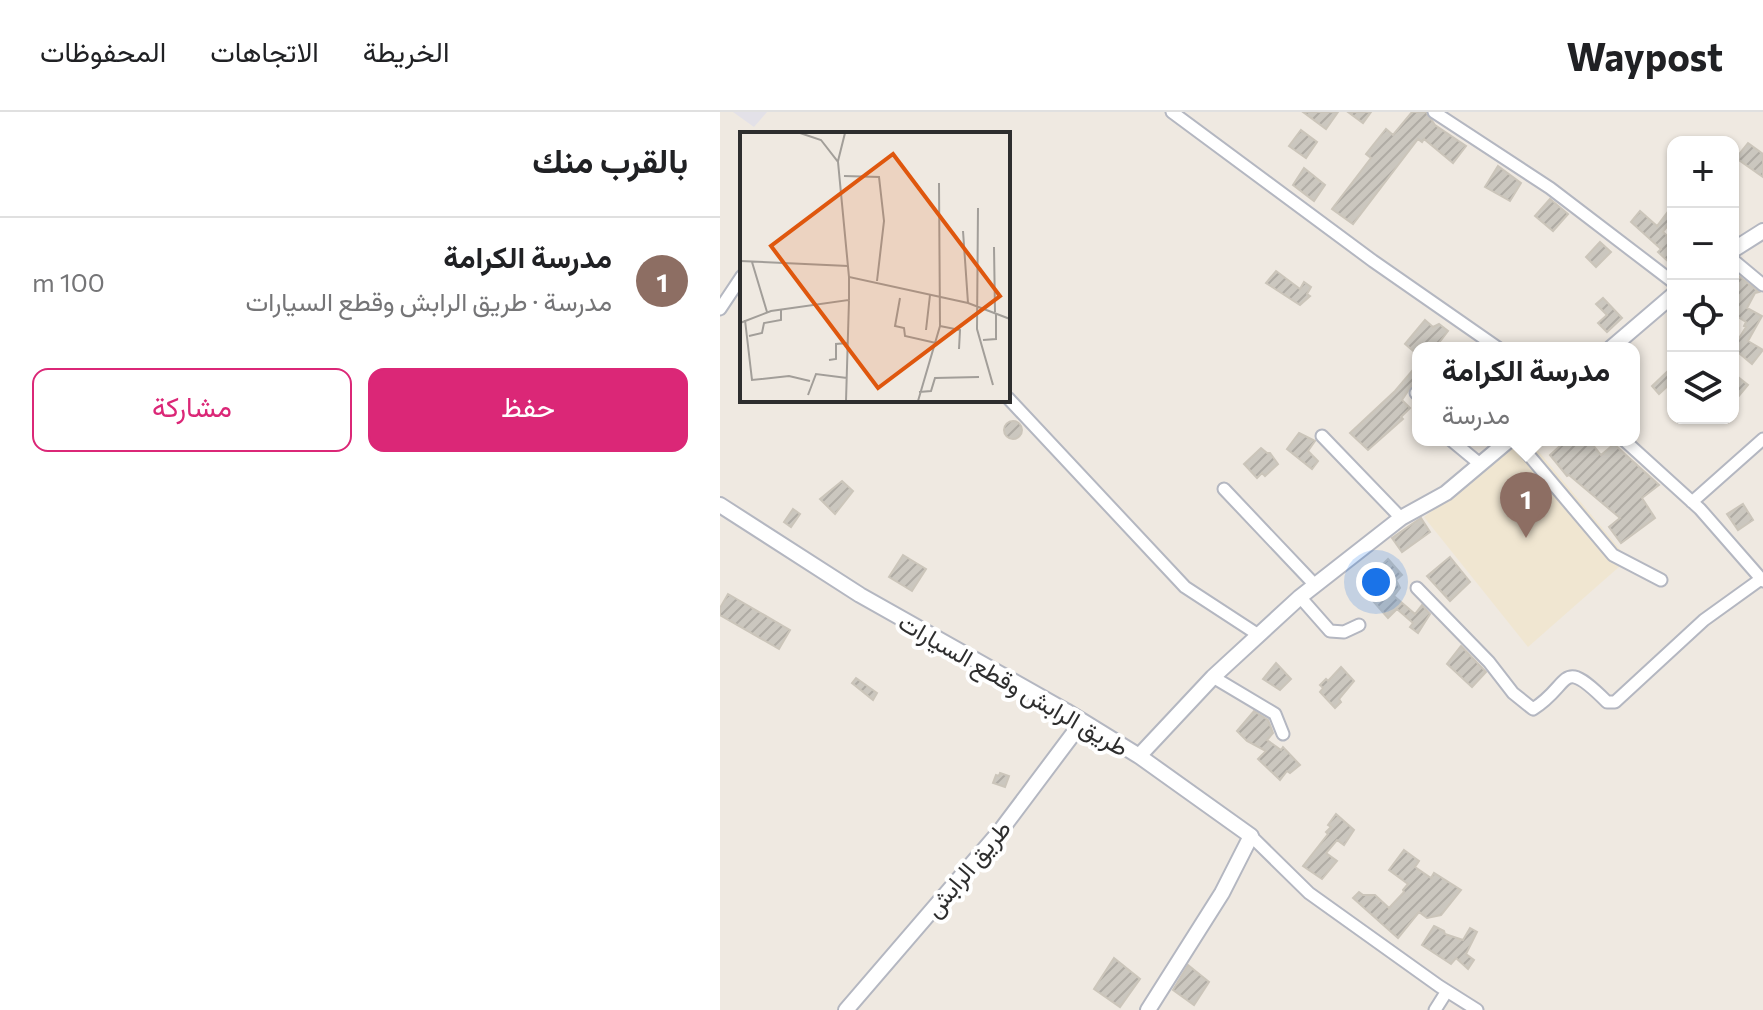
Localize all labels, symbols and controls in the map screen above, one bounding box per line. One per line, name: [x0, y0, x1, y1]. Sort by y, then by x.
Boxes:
text: Waypost: [1567, 32, 1723, 79]
text: المحفوظات: [40, 34, 166, 68]
text: الاتجاهات: [210, 34, 319, 68]
text: الخريطة: [363, 34, 449, 68]
inset map: [740, 132, 1010, 402]
map controls: [1667, 136, 1739, 424]
button: +: [1667, 136, 1739, 208]
text: بالقرب منك: [532, 138, 688, 180]
button: −: [1667, 208, 1739, 280]
text: مدرسة الكرامة: [443, 237, 612, 274]
text: 100 m: [32, 266, 105, 297]
text: 1: [656, 266, 668, 297]
button: locate: [1667, 280, 1739, 352]
text: مدرسة · طريق الرابش وقطع السيارات: [245, 285, 612, 316]
popup: [1412, 342, 1640, 446]
text: مدرسة الكرامة: [1442, 350, 1610, 387]
button: layers: [1667, 352, 1739, 424]
button: مشاركة: [32, 368, 352, 452]
button: حفظ: [368, 368, 688, 452]
text: مدرسة: [1442, 398, 1510, 429]
pin: 1: [1500, 472, 1552, 538]
your location: [1356, 562, 1396, 602]
street label: طريق الرابش وقطع السيارات: [892, 606, 1134, 765]
street label: طريق الرابش: [918, 814, 1018, 924]

